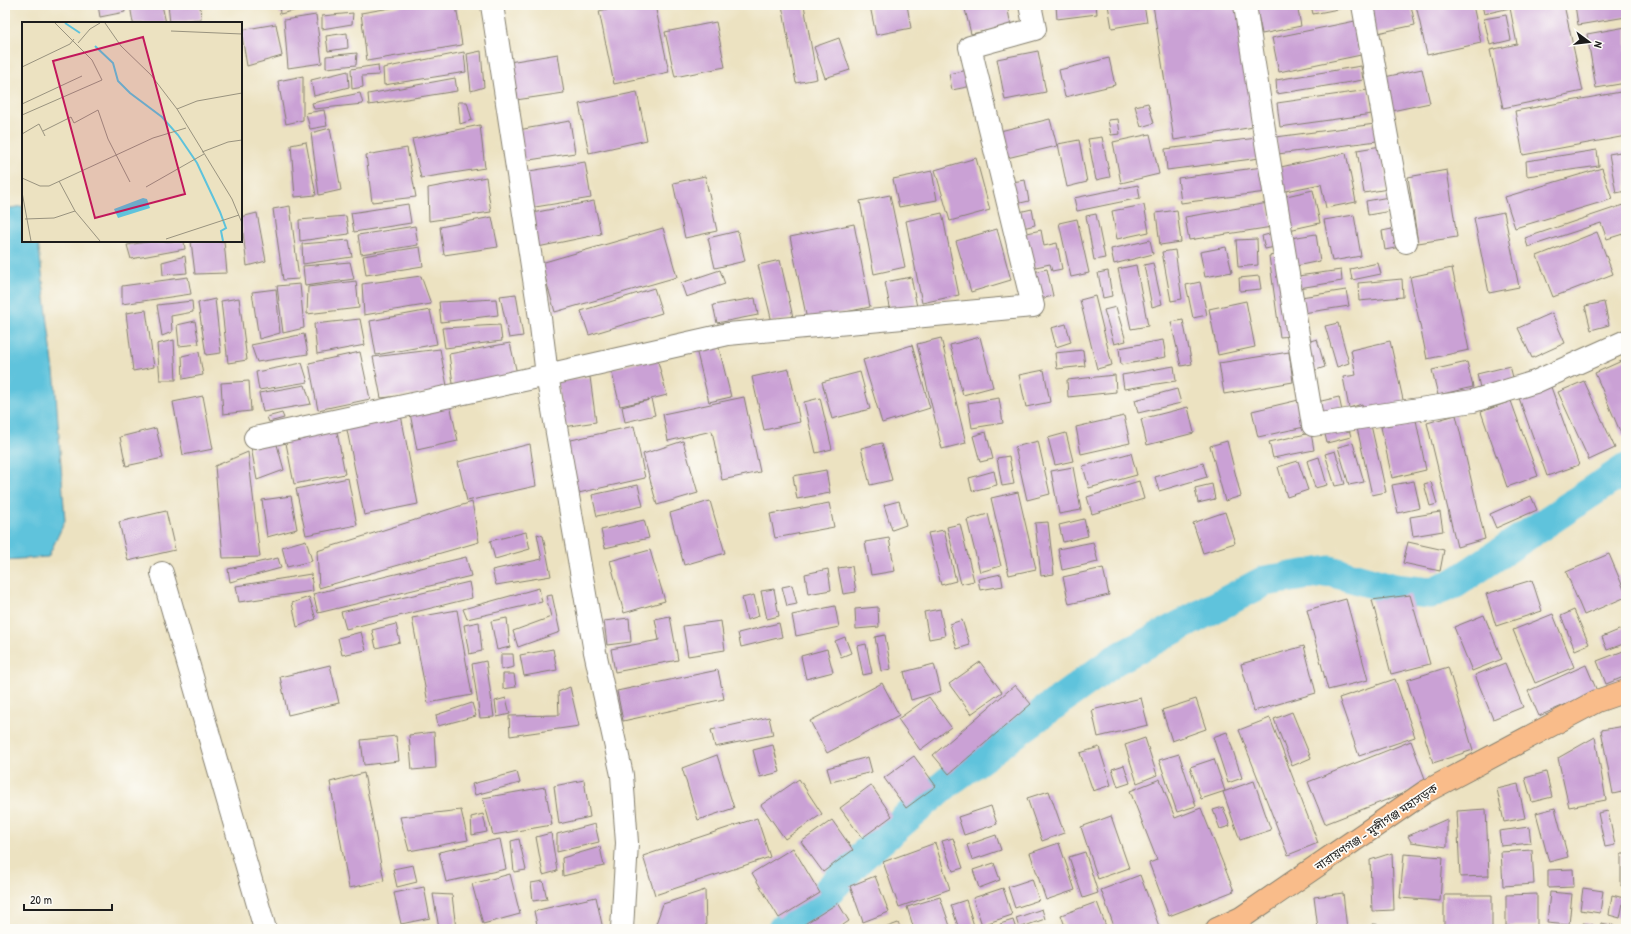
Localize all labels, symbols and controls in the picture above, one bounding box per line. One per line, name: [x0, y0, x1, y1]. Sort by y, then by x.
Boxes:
inset map: [22, 22, 242, 242]
north arrow: [1569, 22, 1609, 62]
text: N: [1591, 40, 1606, 49]
street label: নারায়ণগঞ্জ - মুন্সীগঞ্জ মহাসড়ক: [1310, 779, 1441, 875]
scale bar: [24, 886, 112, 912]
text: 20 m: [30, 891, 52, 908]

